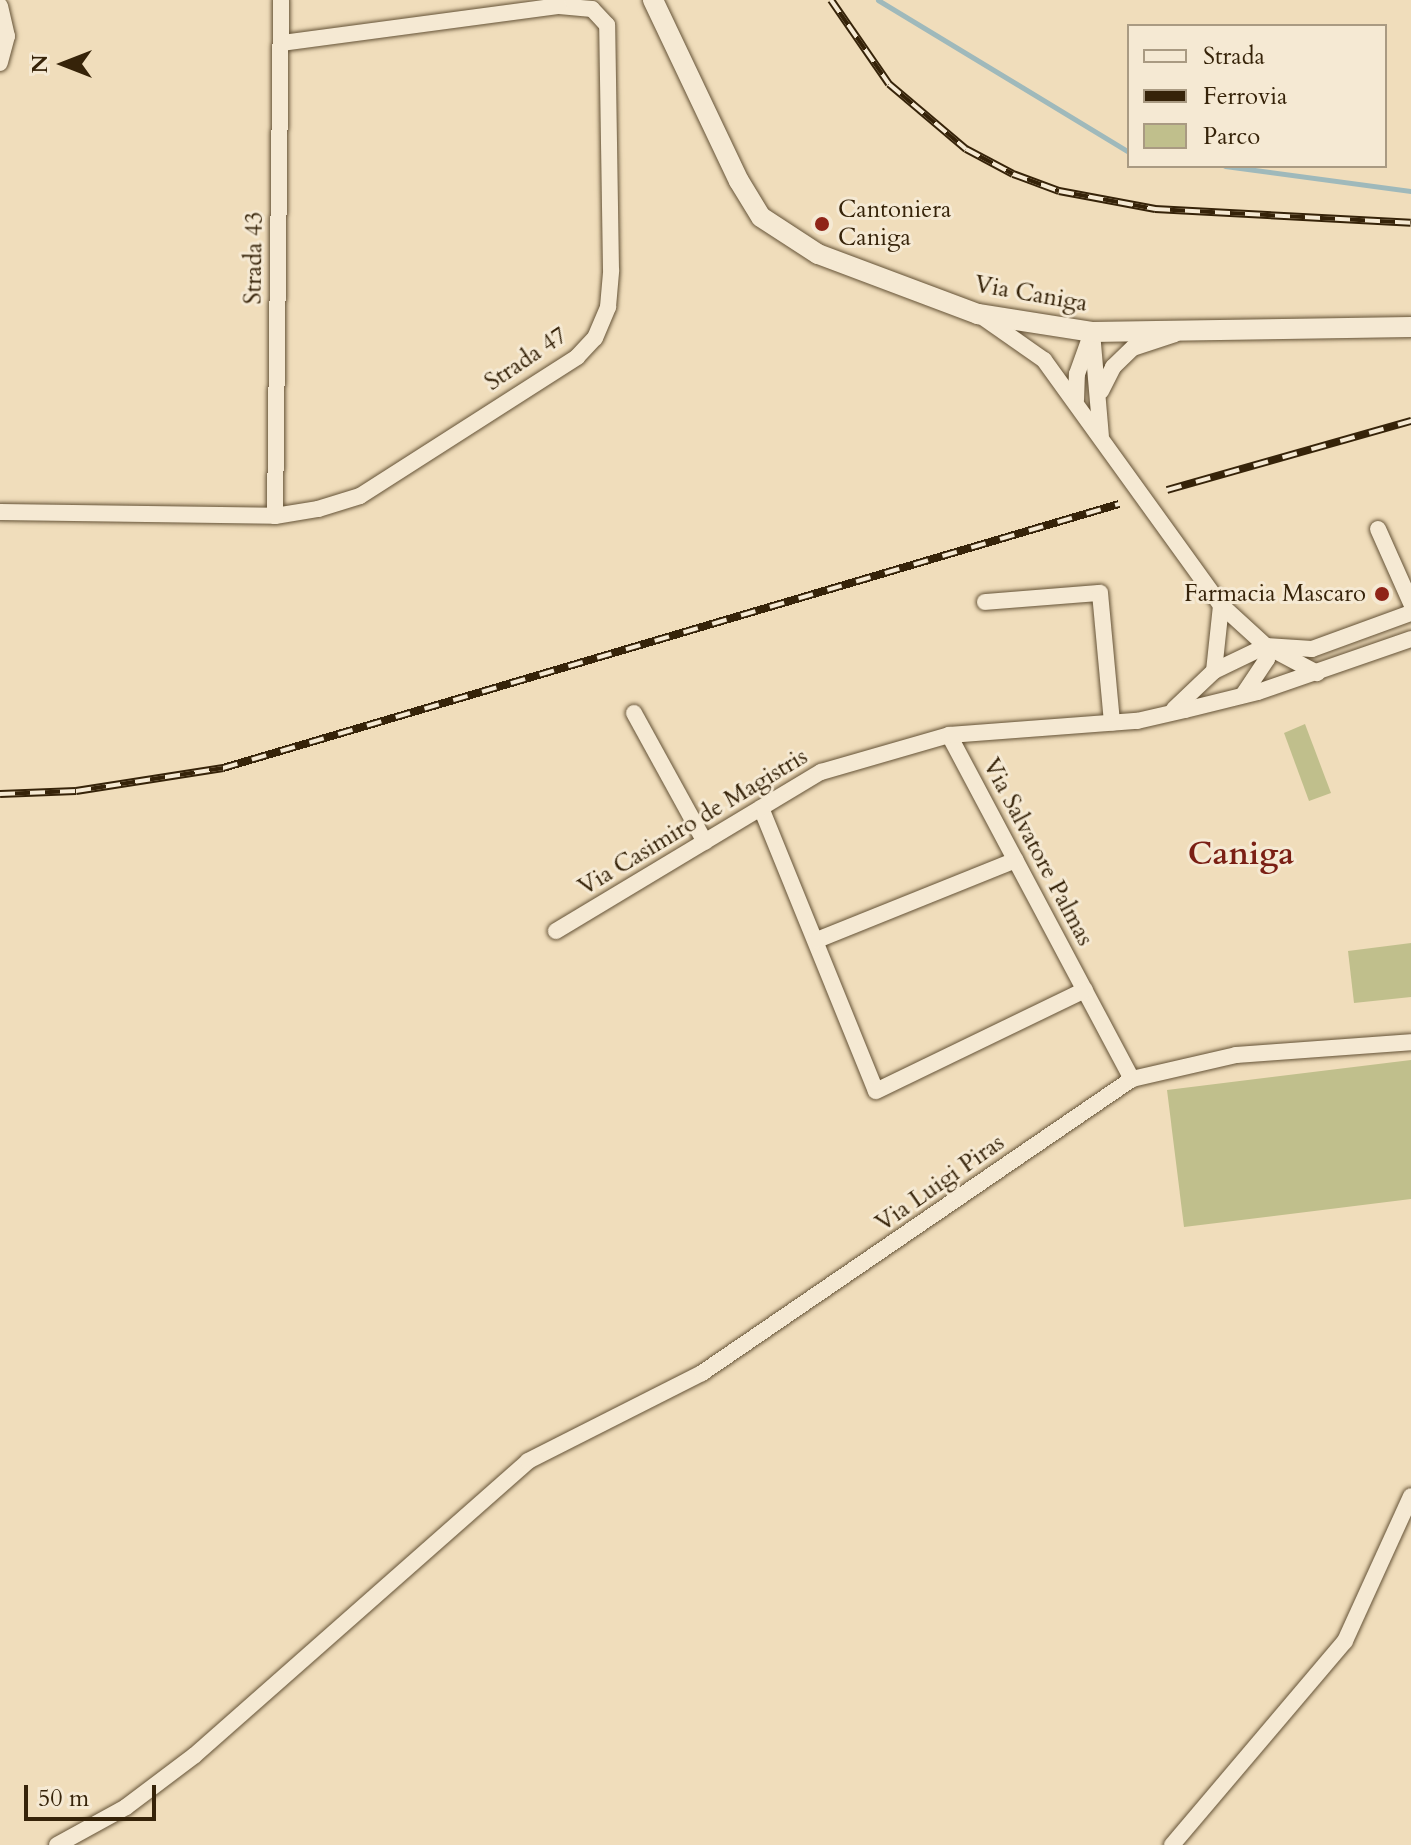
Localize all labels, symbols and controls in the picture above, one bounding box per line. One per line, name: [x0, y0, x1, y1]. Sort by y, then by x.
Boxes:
north arrow: [24, 24, 104, 104]
legend: [1127, 24, 1387, 168]
text: Strada: [1203, 40, 1265, 73]
text: N: [25, 54, 55, 74]
text: Ferrovia: [1203, 80, 1287, 113]
text: Parco: [1203, 120, 1260, 153]
place label: Cantoniera Caniga: [838, 196, 951, 252]
street label: Strada 43: [239, 211, 269, 305]
marker: Cantoniera Caniga: [813, 215, 831, 233]
street label: Via Caniga: [972, 270, 1090, 318]
street label: Strada 47: [479, 321, 573, 397]
place label: Farmacia Mascaro: [1184, 580, 1366, 608]
marker: Farmacia Mascaro: [1373, 585, 1391, 603]
street label: Via Casimiro de Magistris: [573, 742, 813, 902]
street label: Via Salvatore Palmas: [976, 753, 1100, 951]
district label: Caniga: [1188, 835, 1294, 873]
street label: Via Luigi Piras: [870, 1128, 1010, 1238]
scale bar: [28, 1769, 160, 1819]
text: 50 m: [38, 1782, 89, 1815]

